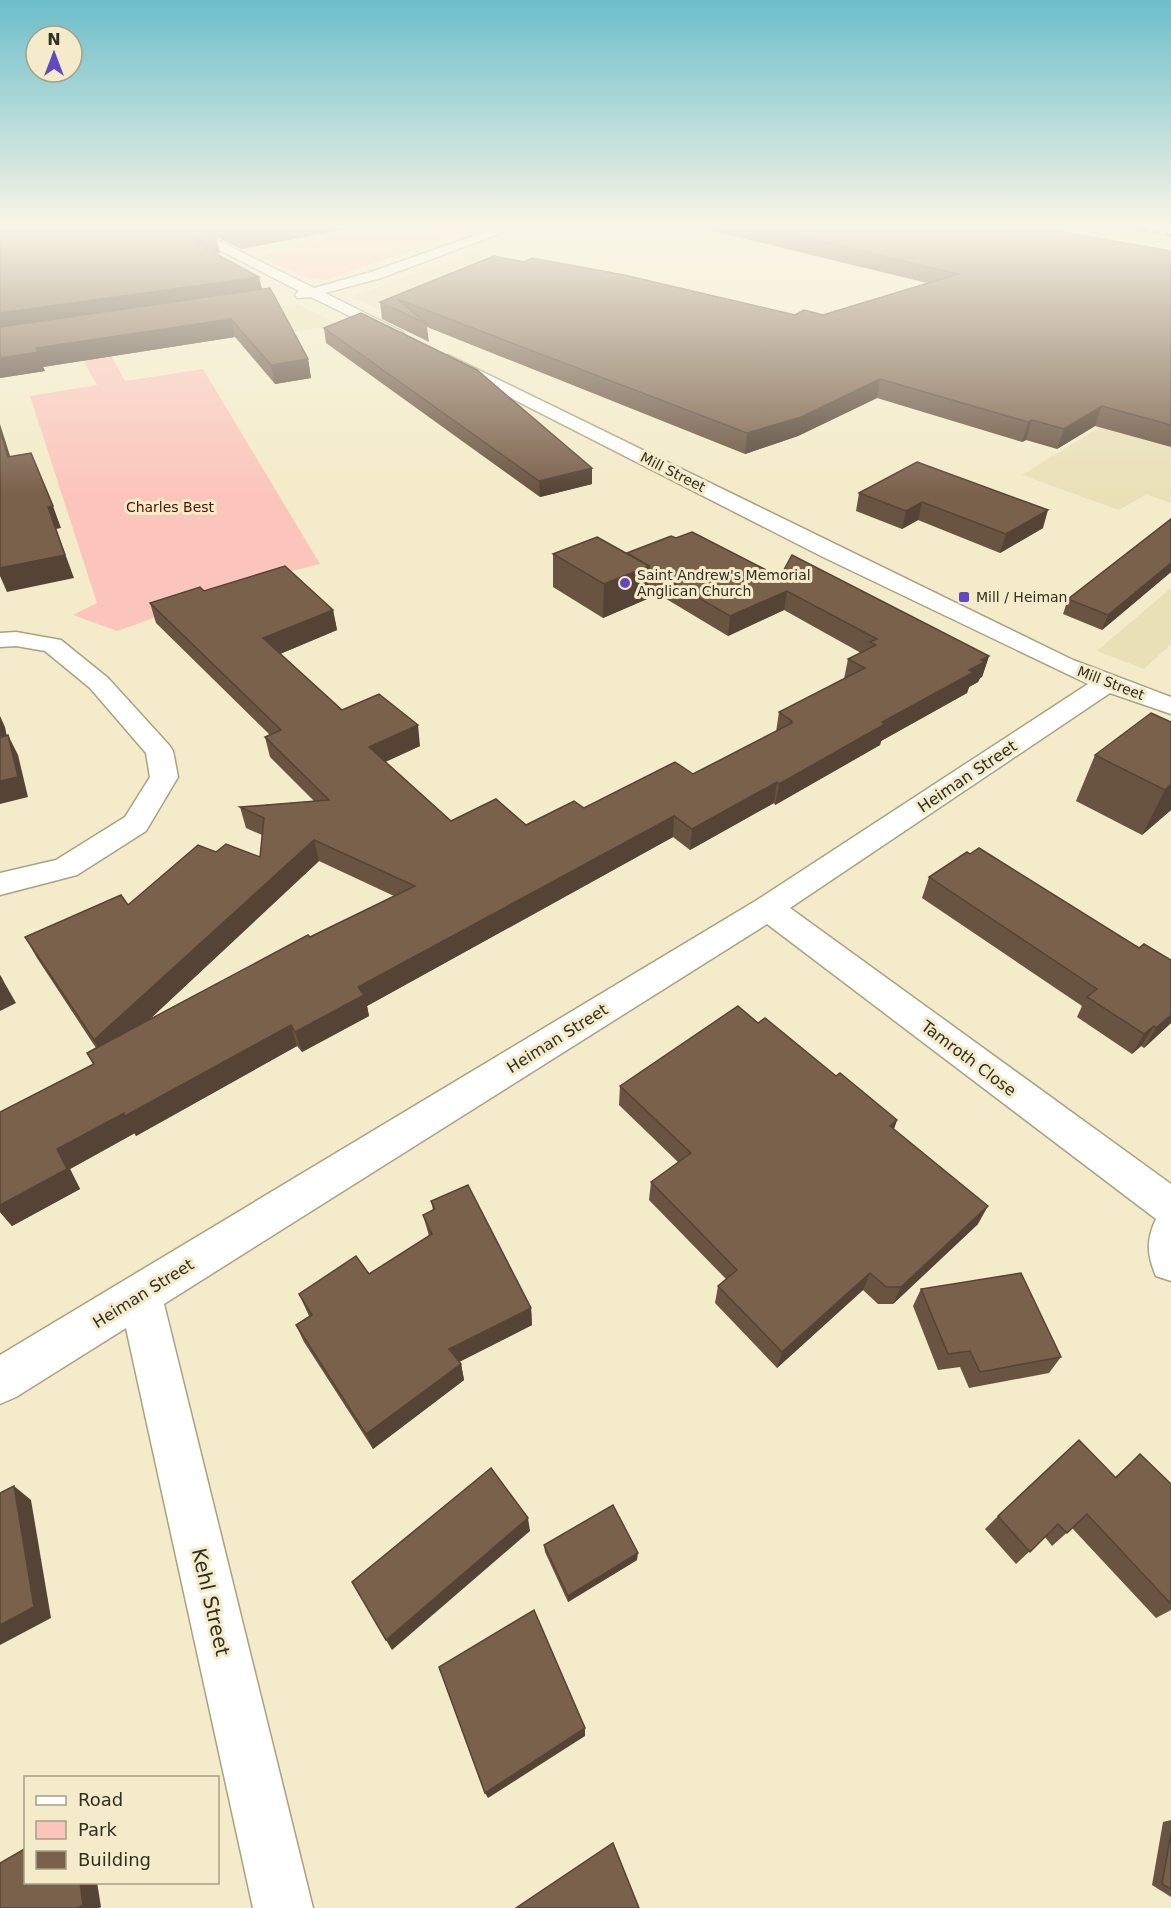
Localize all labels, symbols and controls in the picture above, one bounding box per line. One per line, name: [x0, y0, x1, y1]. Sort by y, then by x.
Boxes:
north arrow: [24, 24, 84, 84]
text: N: [47, 30, 61, 49]
street label: Mill Street: [638, 449, 709, 495]
park label: Charles Best: [126, 499, 215, 515]
place label: Saint Andrew's Memorial Anglican Church: [637, 567, 811, 599]
marker: Saint Andrew's Memorial Anglican Church: [618, 576, 632, 590]
place label: Mill / Heiman: [976, 589, 1068, 605]
marker: Mill / Heiman: [957, 590, 971, 604]
street label: Mill Street: [1075, 663, 1147, 703]
street label: Heiman Street: [914, 736, 1020, 817]
street label: Heiman Street: [503, 1000, 611, 1077]
street label: Tamroth Close: [917, 1016, 1020, 1100]
street label: Heiman Street: [89, 1255, 197, 1332]
street label: Kehl Street: [187, 1546, 235, 1658]
legend: [24, 1776, 219, 1884]
text: Road: [78, 1789, 123, 1810]
text: Park: [78, 1819, 117, 1840]
text: Building: [78, 1849, 151, 1870]

